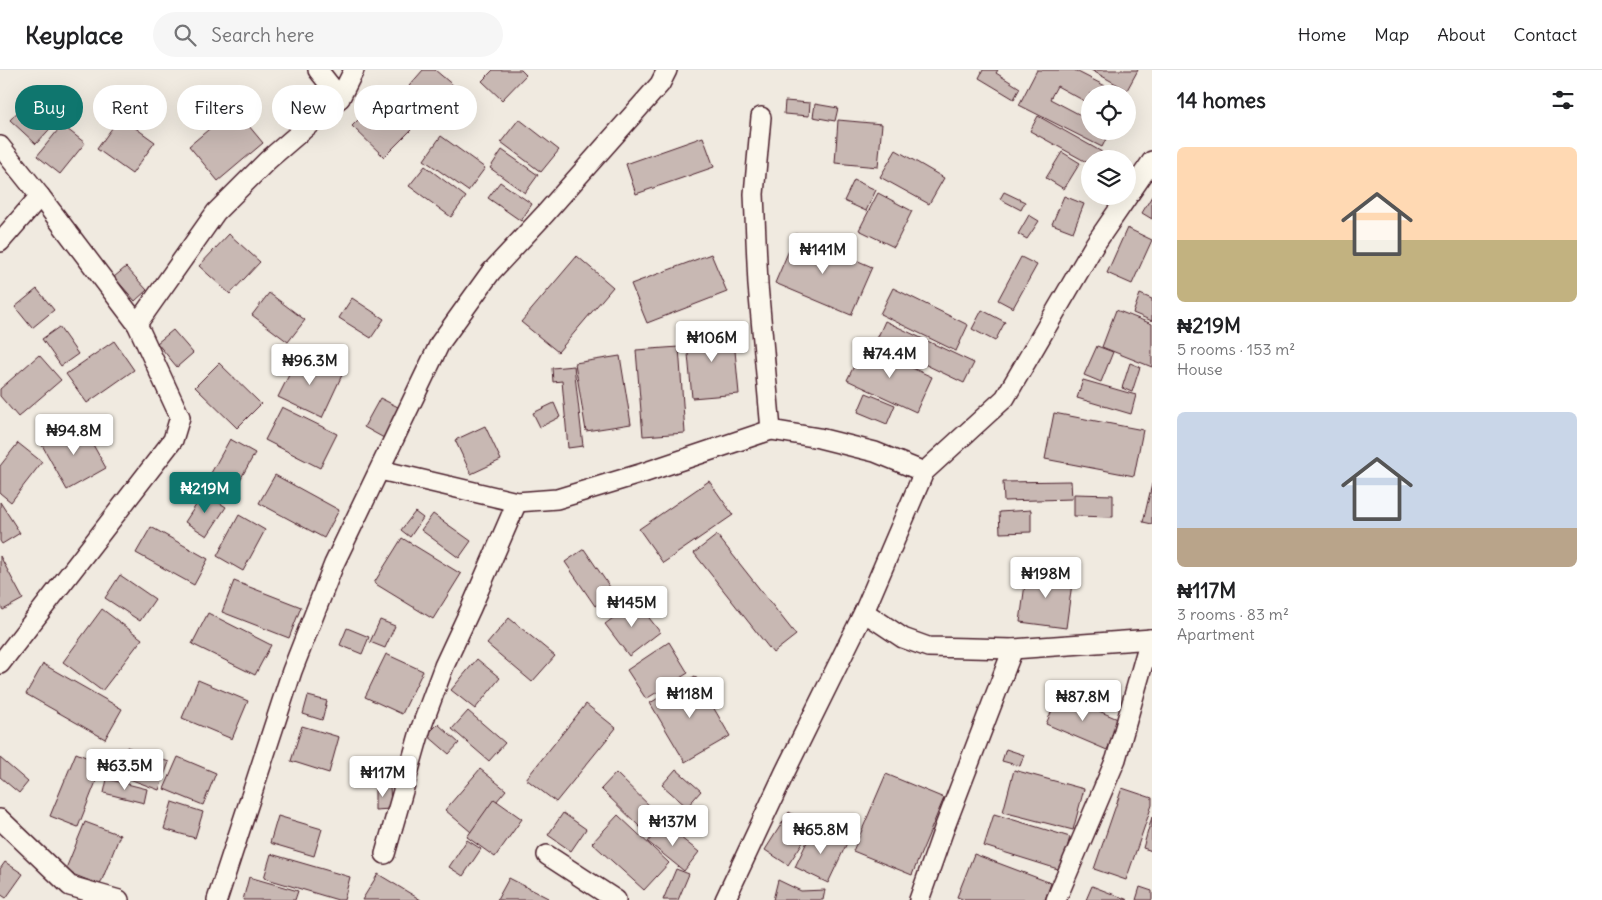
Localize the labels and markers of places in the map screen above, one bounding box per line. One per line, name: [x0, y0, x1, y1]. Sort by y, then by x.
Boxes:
pin: ₦141M: [788, 232, 858, 275]
pin: ₦106M: [677, 320, 747, 363]
pin: ₦74.4M: [849, 336, 931, 379]
pin: ₦96.3M: [269, 344, 351, 386]
pin: ₦94.8M: [33, 414, 115, 456]
pin: ₦219M: [170, 472, 240, 514]
pin: ₦198M: [1011, 556, 1081, 599]
pin: ₦145M: [597, 586, 667, 628]
pin: ₦118M: [655, 676, 725, 719]
pin: ₦87.8M: [1042, 680, 1124, 722]
pin: ₦63.5M: [84, 748, 166, 791]
pin: ₦117M: [348, 756, 418, 798]
pin: ₦137M: [638, 804, 708, 847]
pin: ₦65.8M: [780, 812, 862, 855]

